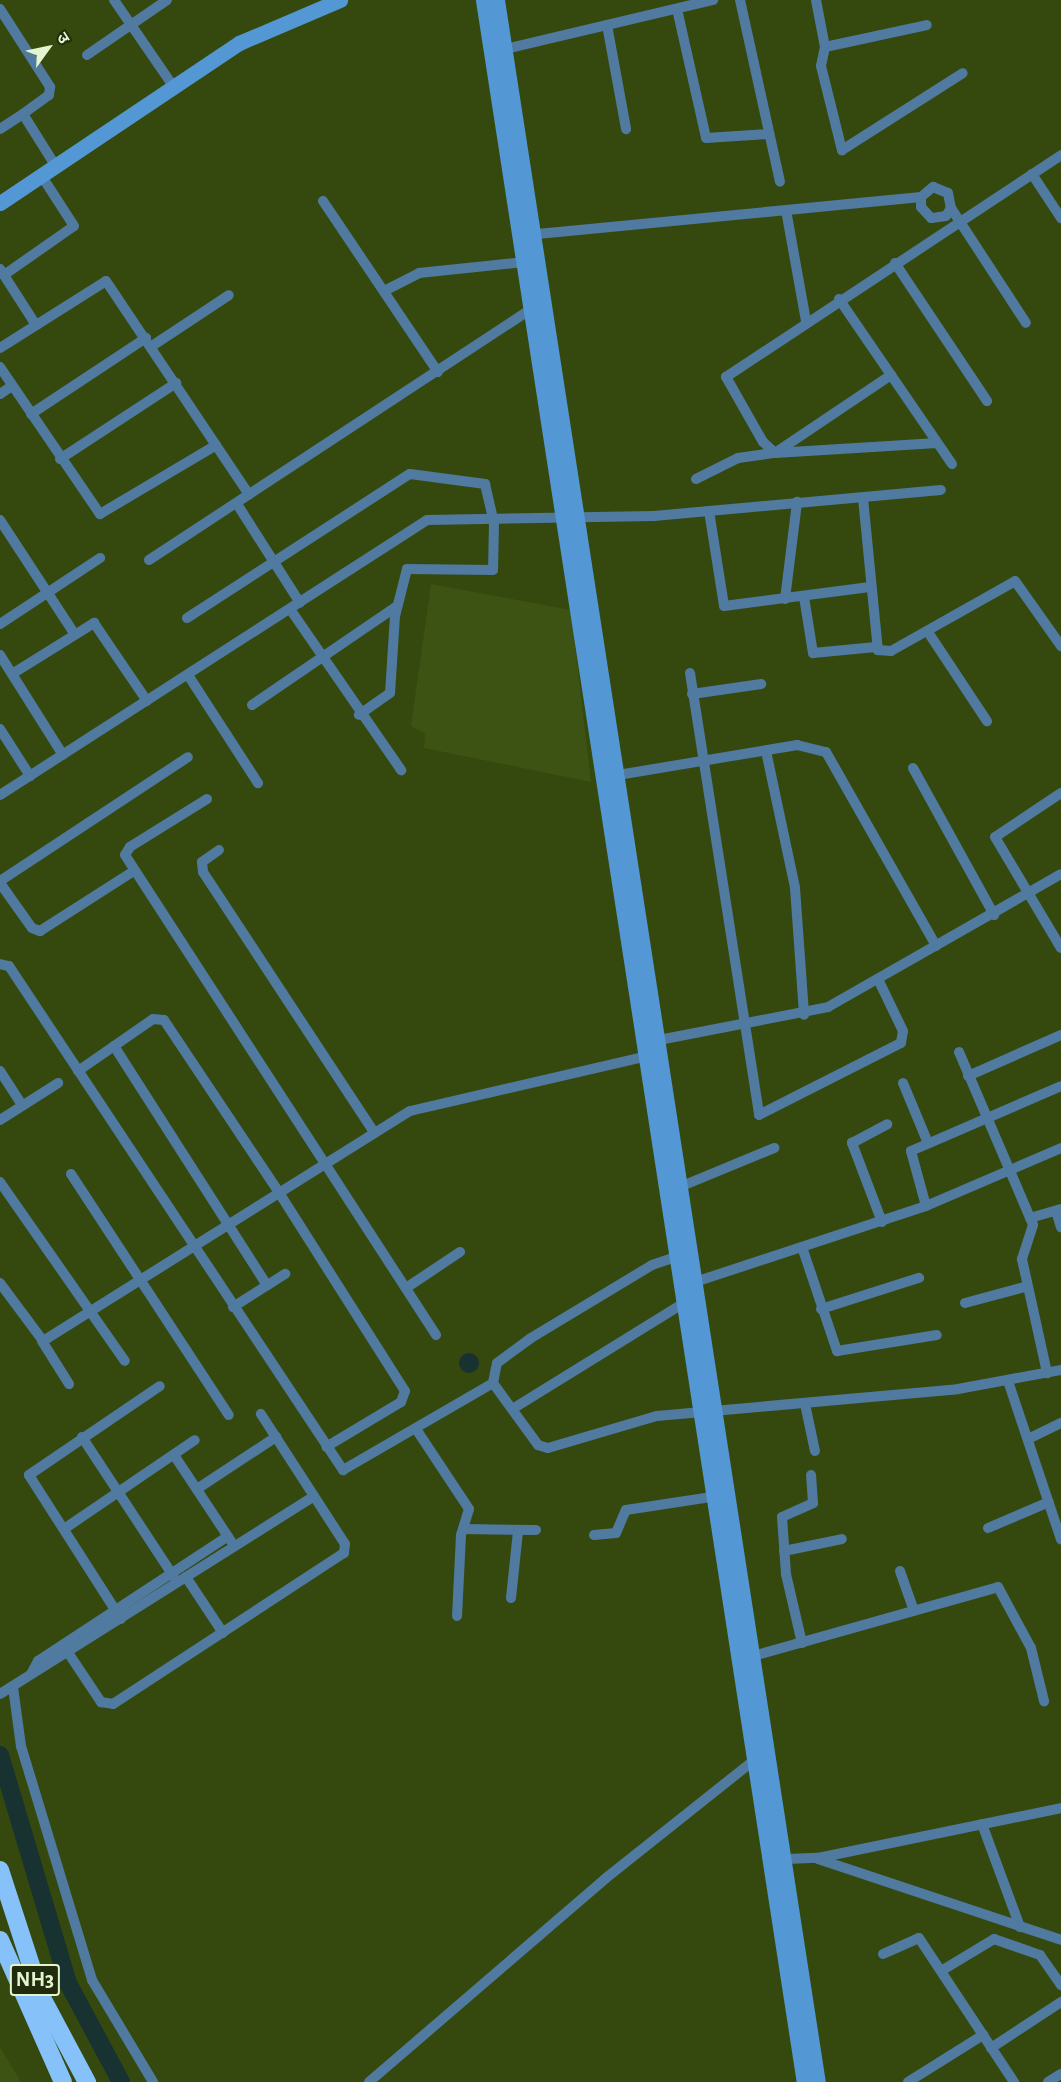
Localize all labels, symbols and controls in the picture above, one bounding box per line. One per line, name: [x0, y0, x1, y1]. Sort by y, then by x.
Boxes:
north arrow: [18, 18, 78, 78]
text: उ: [54, 30, 72, 46]
road number: NH3: [9, 1962, 60, 1998]

